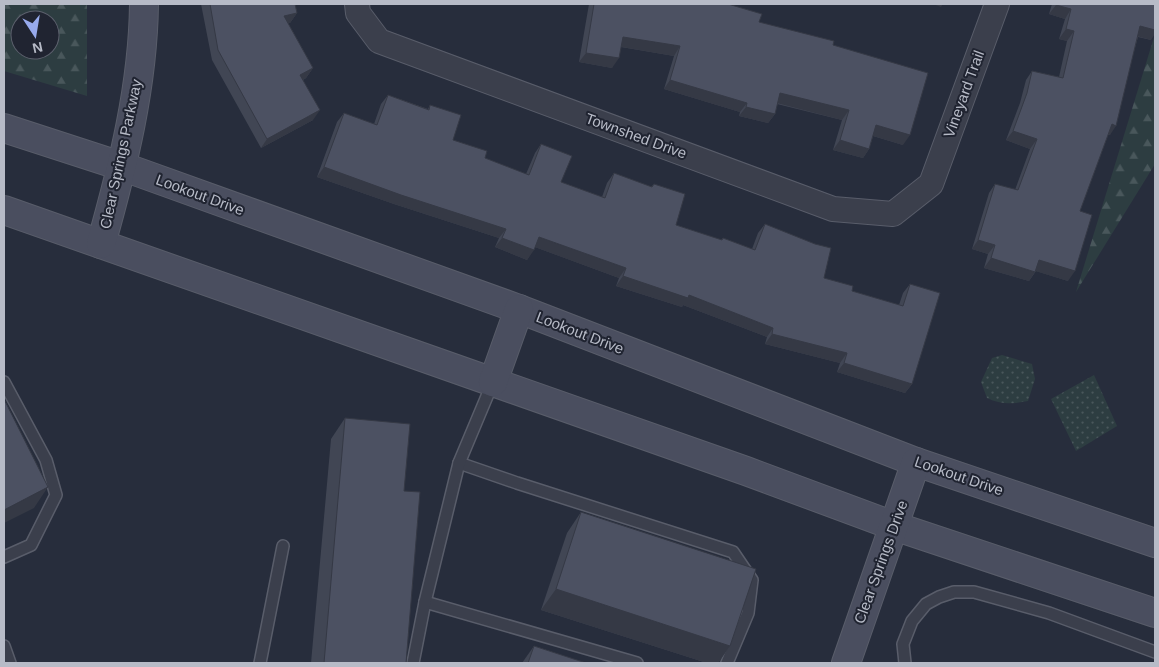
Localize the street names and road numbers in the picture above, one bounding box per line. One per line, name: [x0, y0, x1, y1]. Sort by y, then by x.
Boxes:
street label: Vineyard Trail: [940, 48, 987, 140]
street label: Clear Springs Parkway: [96, 77, 145, 230]
street label: Townshed Drive: [583, 109, 689, 162]
street label: Lookout Drive: [154, 171, 247, 218]
street label: Lookout Drive: [534, 308, 626, 357]
street label: Lookout Drive: [913, 452, 1006, 499]
street label: Clear Springs Drive: [850, 498, 911, 626]

